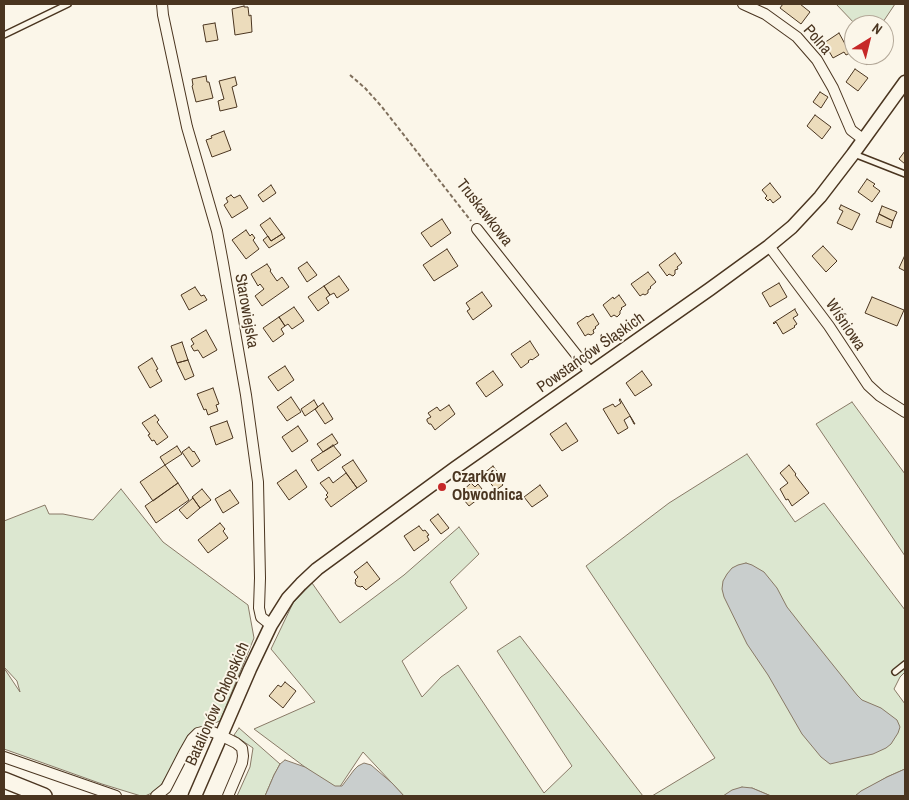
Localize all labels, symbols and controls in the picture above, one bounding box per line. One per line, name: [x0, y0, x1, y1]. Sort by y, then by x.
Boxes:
north arrow: [844, 15, 894, 65]
text: N: [869, 19, 886, 38]
street label: Polna: [799, 21, 835, 59]
street label: Truskawkowa: [452, 176, 516, 250]
street label: Starowiejska: [230, 272, 262, 350]
street label: Wiśniowa: [821, 296, 869, 354]
street label: Powstańców Śląskich: [534, 309, 648, 397]
place label: Czarków Obwodnica: [452, 468, 523, 506]
marker: Czarków Obwodnica: [436, 481, 448, 493]
street label: Batalionów Chłopskich: [182, 639, 254, 769]

